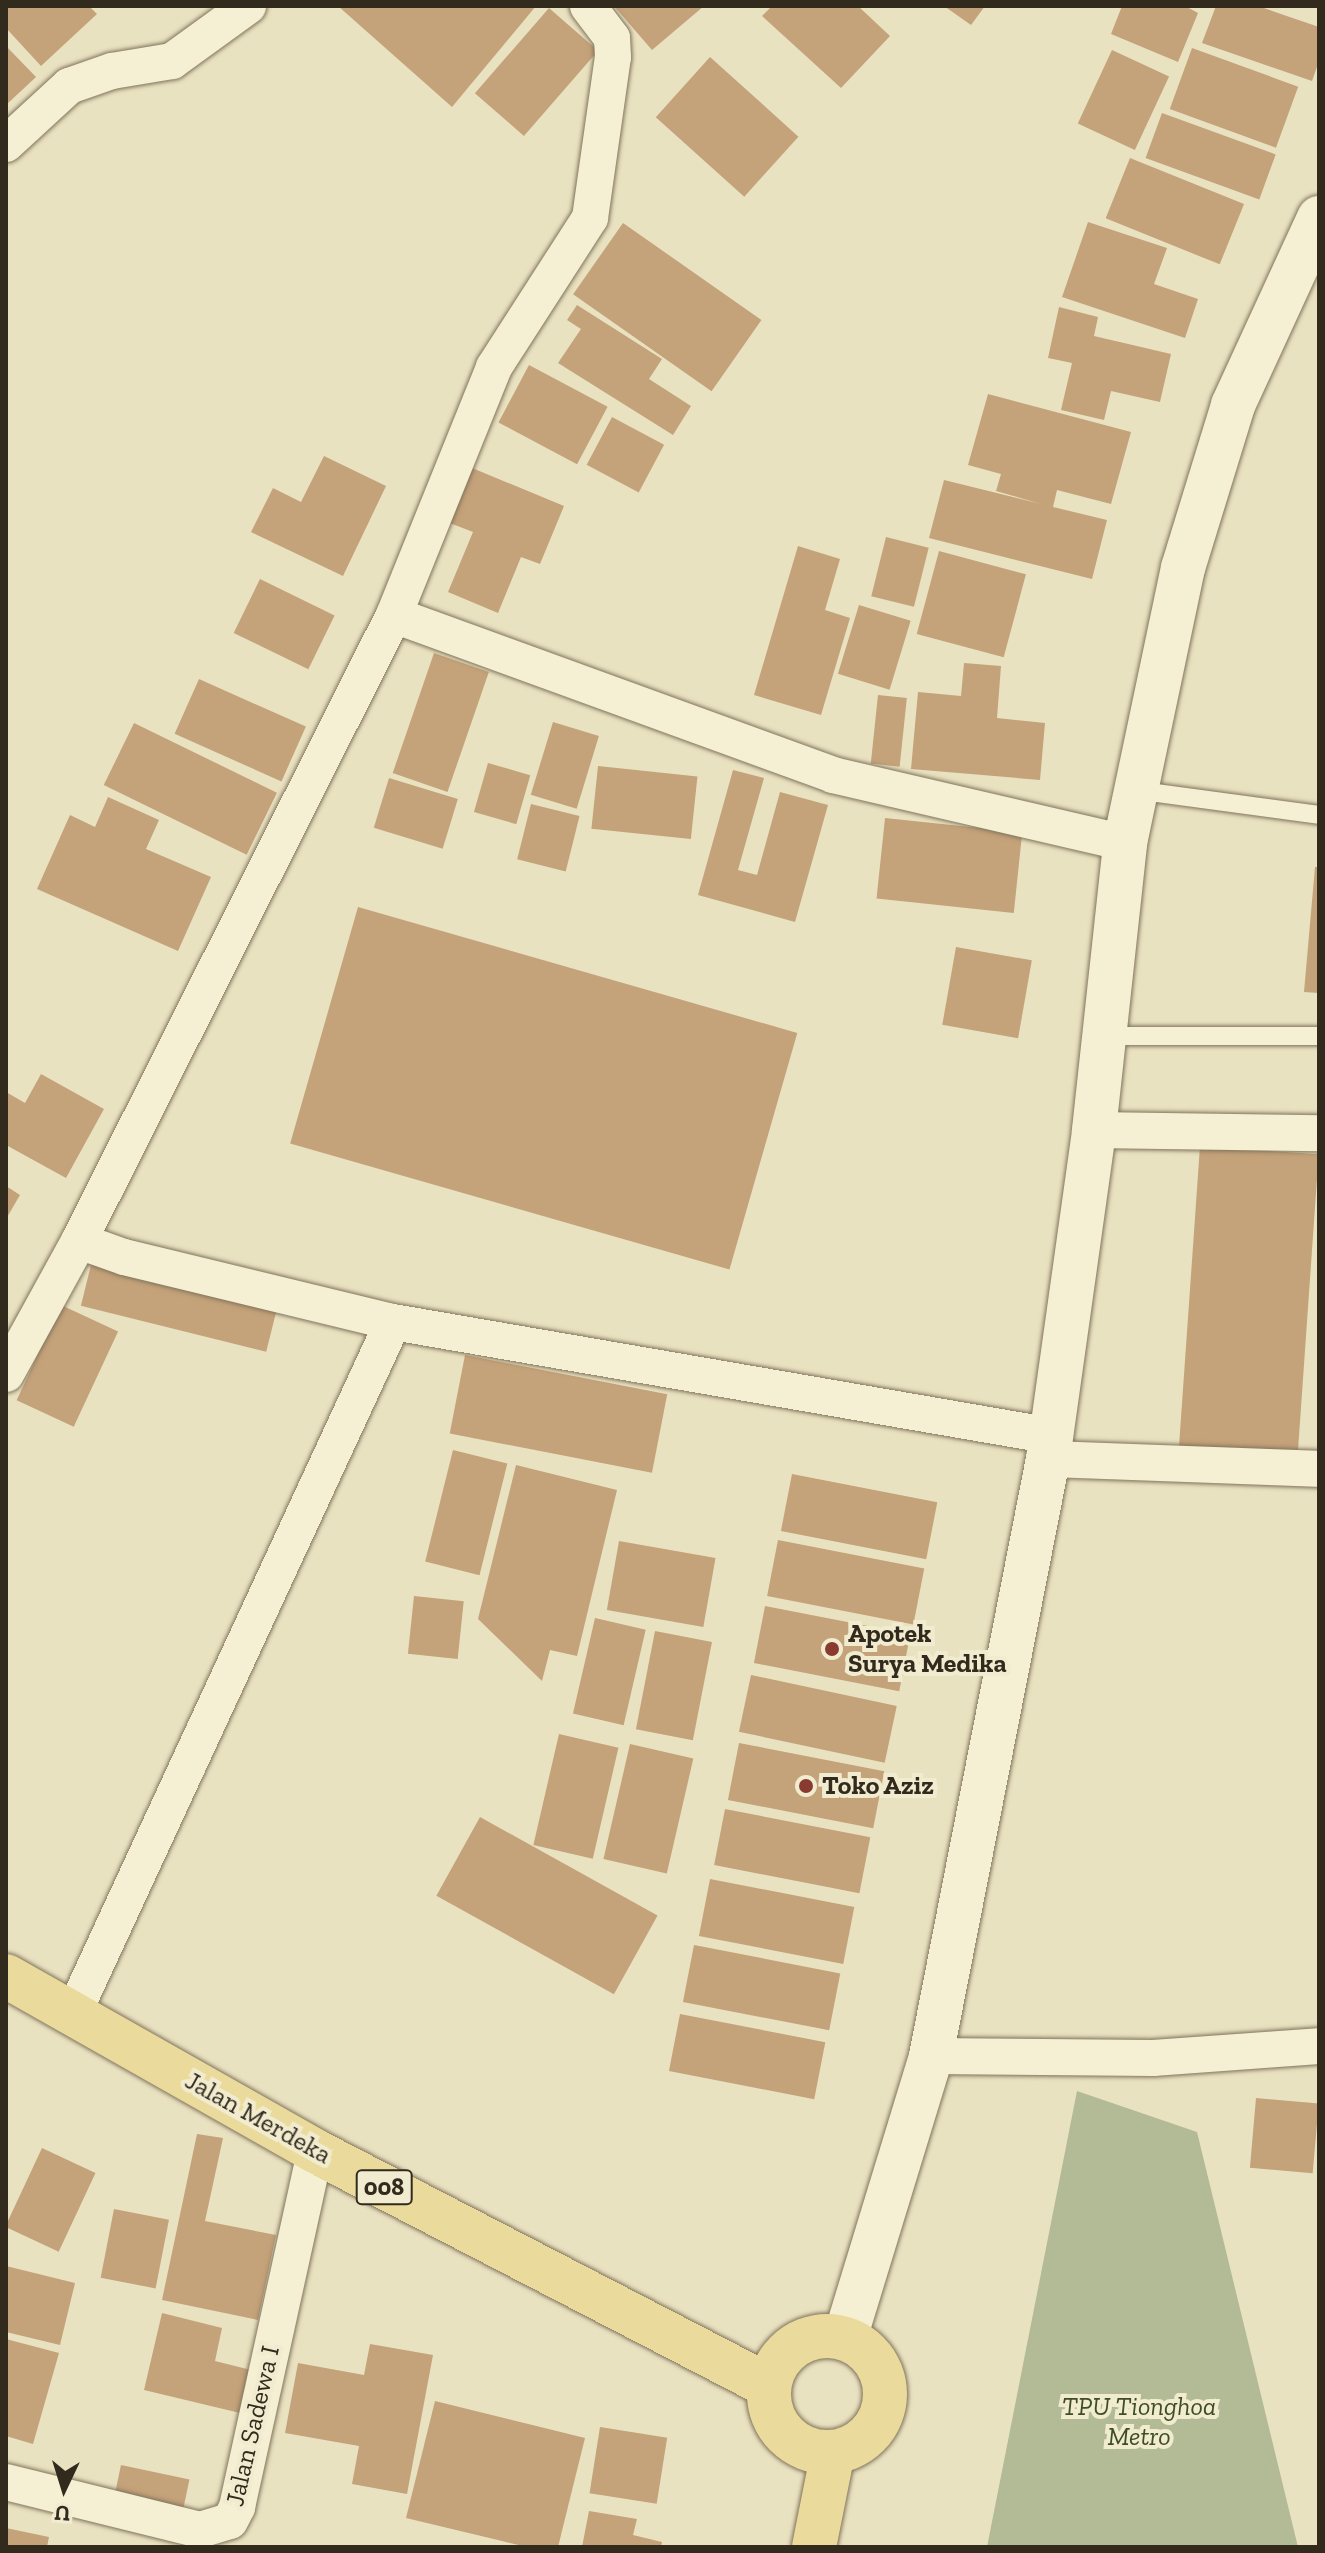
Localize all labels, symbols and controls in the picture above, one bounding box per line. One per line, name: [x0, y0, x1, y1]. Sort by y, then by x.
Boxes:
place label: Apotek Surya Medika: [848, 1618, 1007, 1680]
marker: Apotek Surya Medika: [823, 1640, 841, 1658]
place label: Toko Aziz: [822, 1770, 935, 1802]
marker: Toko Aziz: [797, 1777, 815, 1795]
street label: Jalan Merdeka: [180, 2065, 336, 2171]
road number: 008: [354, 2167, 414, 2207]
street label: Jalan Sadewa I: [219, 2343, 287, 2509]
park label: TPU Tionghoa Metro: [1062, 2391, 1216, 2452]
north arrow: [24, 2449, 104, 2529]
text: U: [53, 2499, 71, 2527]

